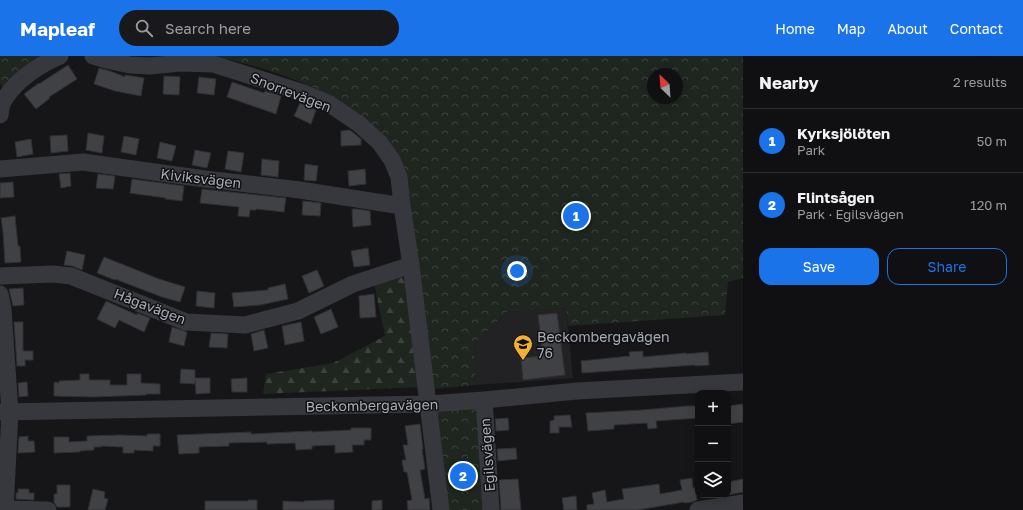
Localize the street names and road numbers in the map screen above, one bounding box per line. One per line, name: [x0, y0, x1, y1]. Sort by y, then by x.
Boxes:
street label: Snorrevägen: [248, 69, 334, 115]
street label: Kiviksvägen: [160, 165, 242, 191]
street label: Hågavägen: [112, 285, 188, 327]
street label: Beckombergavägen: [306, 395, 438, 415]
street label: Egilsvägen: [476, 418, 498, 492]

